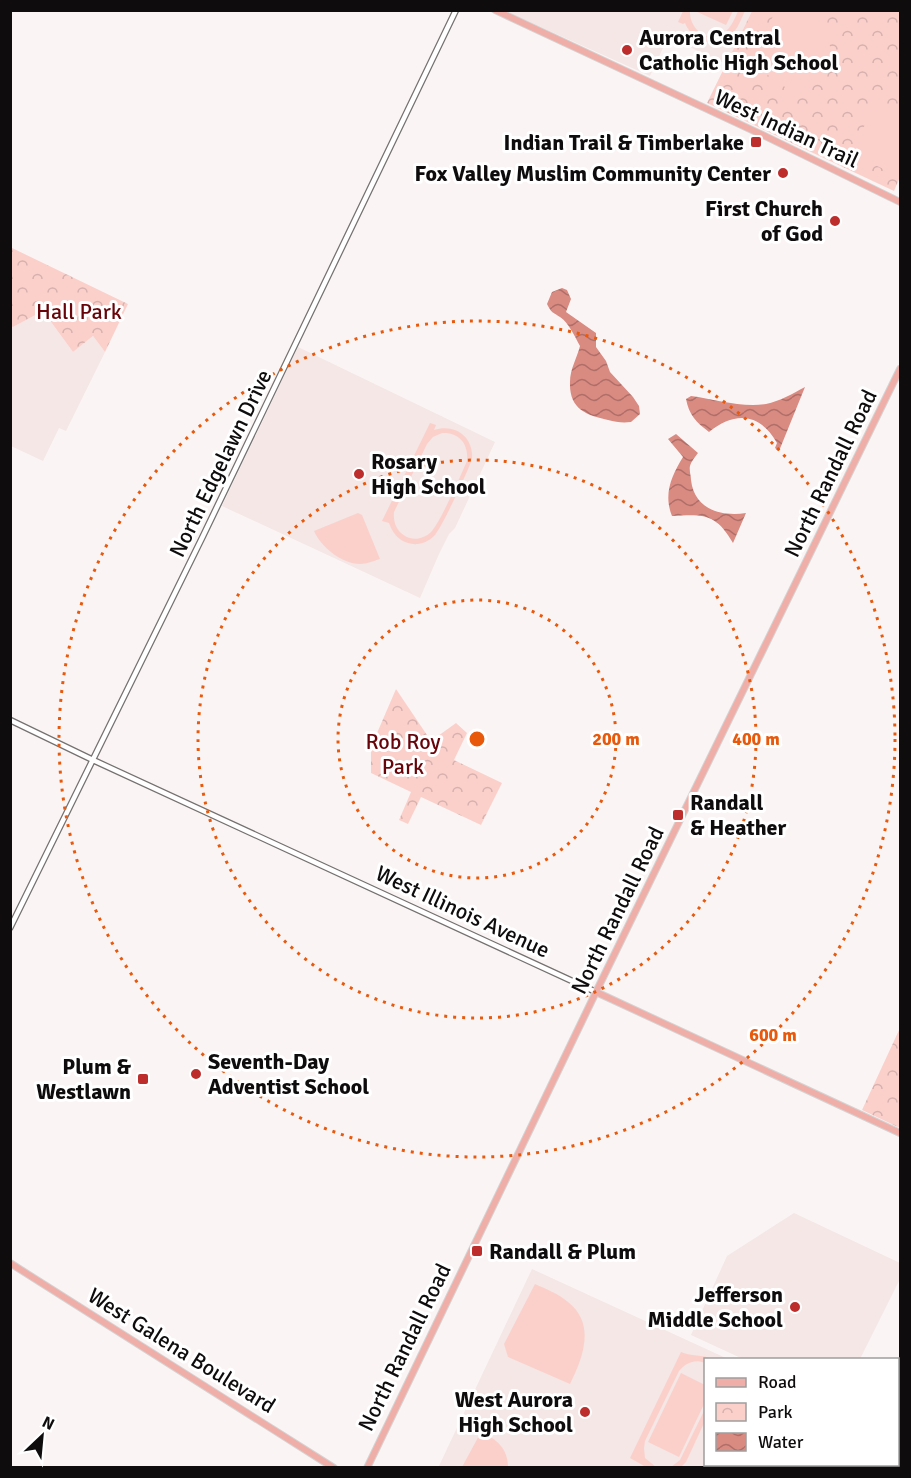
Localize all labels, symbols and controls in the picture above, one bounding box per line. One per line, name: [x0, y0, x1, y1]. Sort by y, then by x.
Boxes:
place label: Aurora Central Catholic High School: [639, 24, 838, 76]
marker: Aurora Central Catholic High School: [620, 43, 634, 57]
street label: West Indian Trail: [710, 83, 863, 174]
place label: Indian Trail & Timberlake: [504, 129, 744, 156]
marker: Indian Trail & Timberlake: [749, 135, 763, 149]
place label: Fox Valley Muslim Community Center: [415, 160, 771, 187]
marker: Fox Valley Muslim Community Center: [776, 166, 790, 180]
place label: First Church of God: [705, 195, 823, 247]
marker: First Church of God: [828, 214, 842, 228]
park label: Hall Park: [36, 298, 122, 325]
street label: North Edgelawn Drive: [163, 365, 278, 561]
street label: North Randall Road: [778, 385, 883, 561]
place label: Rosary High School: [371, 448, 486, 500]
marker: Rosary High School: [352, 467, 366, 481]
park label: Rob Roy Park: [365, 728, 441, 780]
text: 200 m: [592, 728, 640, 750]
text: 400 m: [732, 728, 780, 750]
centre of rings: [467, 729, 487, 749]
place label: Randall & Heather: [690, 789, 787, 841]
marker: Randall & Heather: [671, 808, 685, 822]
street label: North Randall Road: [565, 822, 670, 998]
street label: West Illinois Avenue: [372, 859, 554, 964]
text: 600 m: [749, 1024, 797, 1046]
place label: Seventh-Day Adventist School: [208, 1048, 369, 1100]
place label: Plum & Westlawn: [36, 1053, 132, 1105]
marker: Seventh-Day Adventist School: [189, 1067, 203, 1081]
marker: Plum & Westlawn: [136, 1072, 150, 1086]
place label: Randall & Plum: [489, 1238, 636, 1265]
marker: Randall & Plum: [470, 1244, 484, 1258]
street label: North Randall Road: [352, 1259, 457, 1435]
place label: Jefferson Middle School: [647, 1281, 783, 1333]
street label: West Galena Boulevard: [83, 1282, 280, 1419]
marker: Jefferson Middle School: [788, 1300, 802, 1314]
legend: [704, 1358, 899, 1466]
text: Road: [758, 1371, 797, 1393]
place label: West Aurora High School: [455, 1386, 573, 1438]
text: Park: [758, 1401, 793, 1423]
marker: West Aurora High School: [578, 1405, 592, 1419]
north arrow: [12, 1406, 72, 1466]
text: N: [39, 1412, 58, 1435]
text: Water: [758, 1431, 804, 1453]

